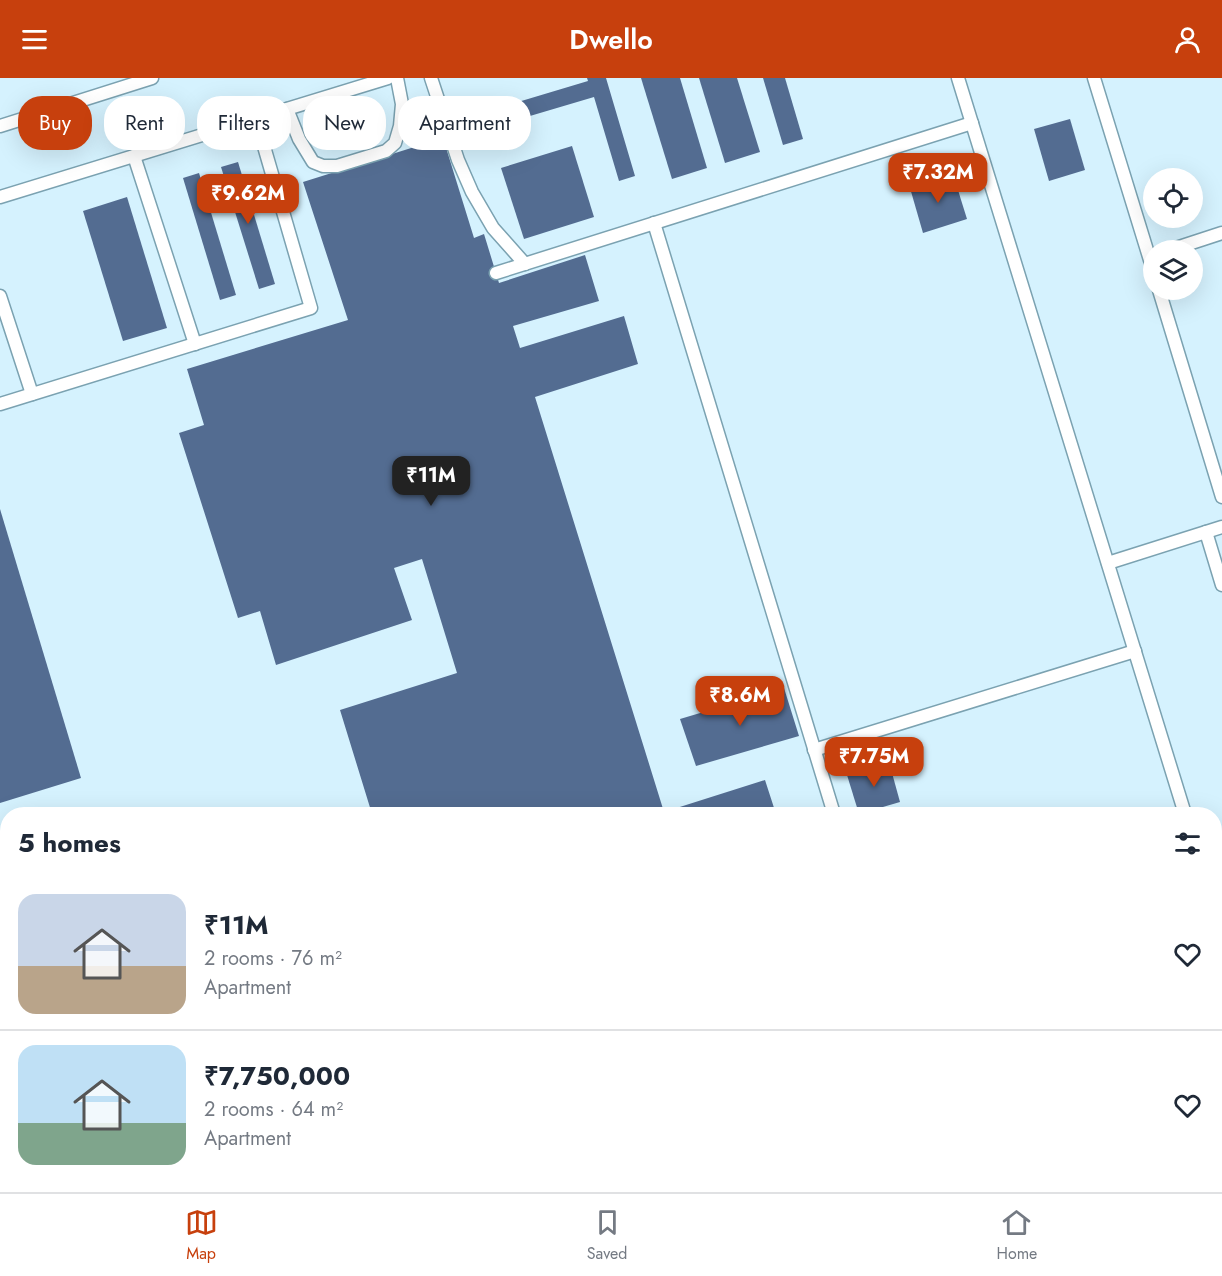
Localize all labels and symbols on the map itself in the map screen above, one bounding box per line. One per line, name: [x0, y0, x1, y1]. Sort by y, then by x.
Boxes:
pin: ₹7.32M: [889, 153, 987, 204]
pin: ₹9.62M: [199, 174, 297, 225]
pin: ₹11M: [395, 456, 467, 507]
pin: ₹8.6M: [698, 676, 782, 727]
pin: ₹7.75M: [825, 737, 923, 788]

